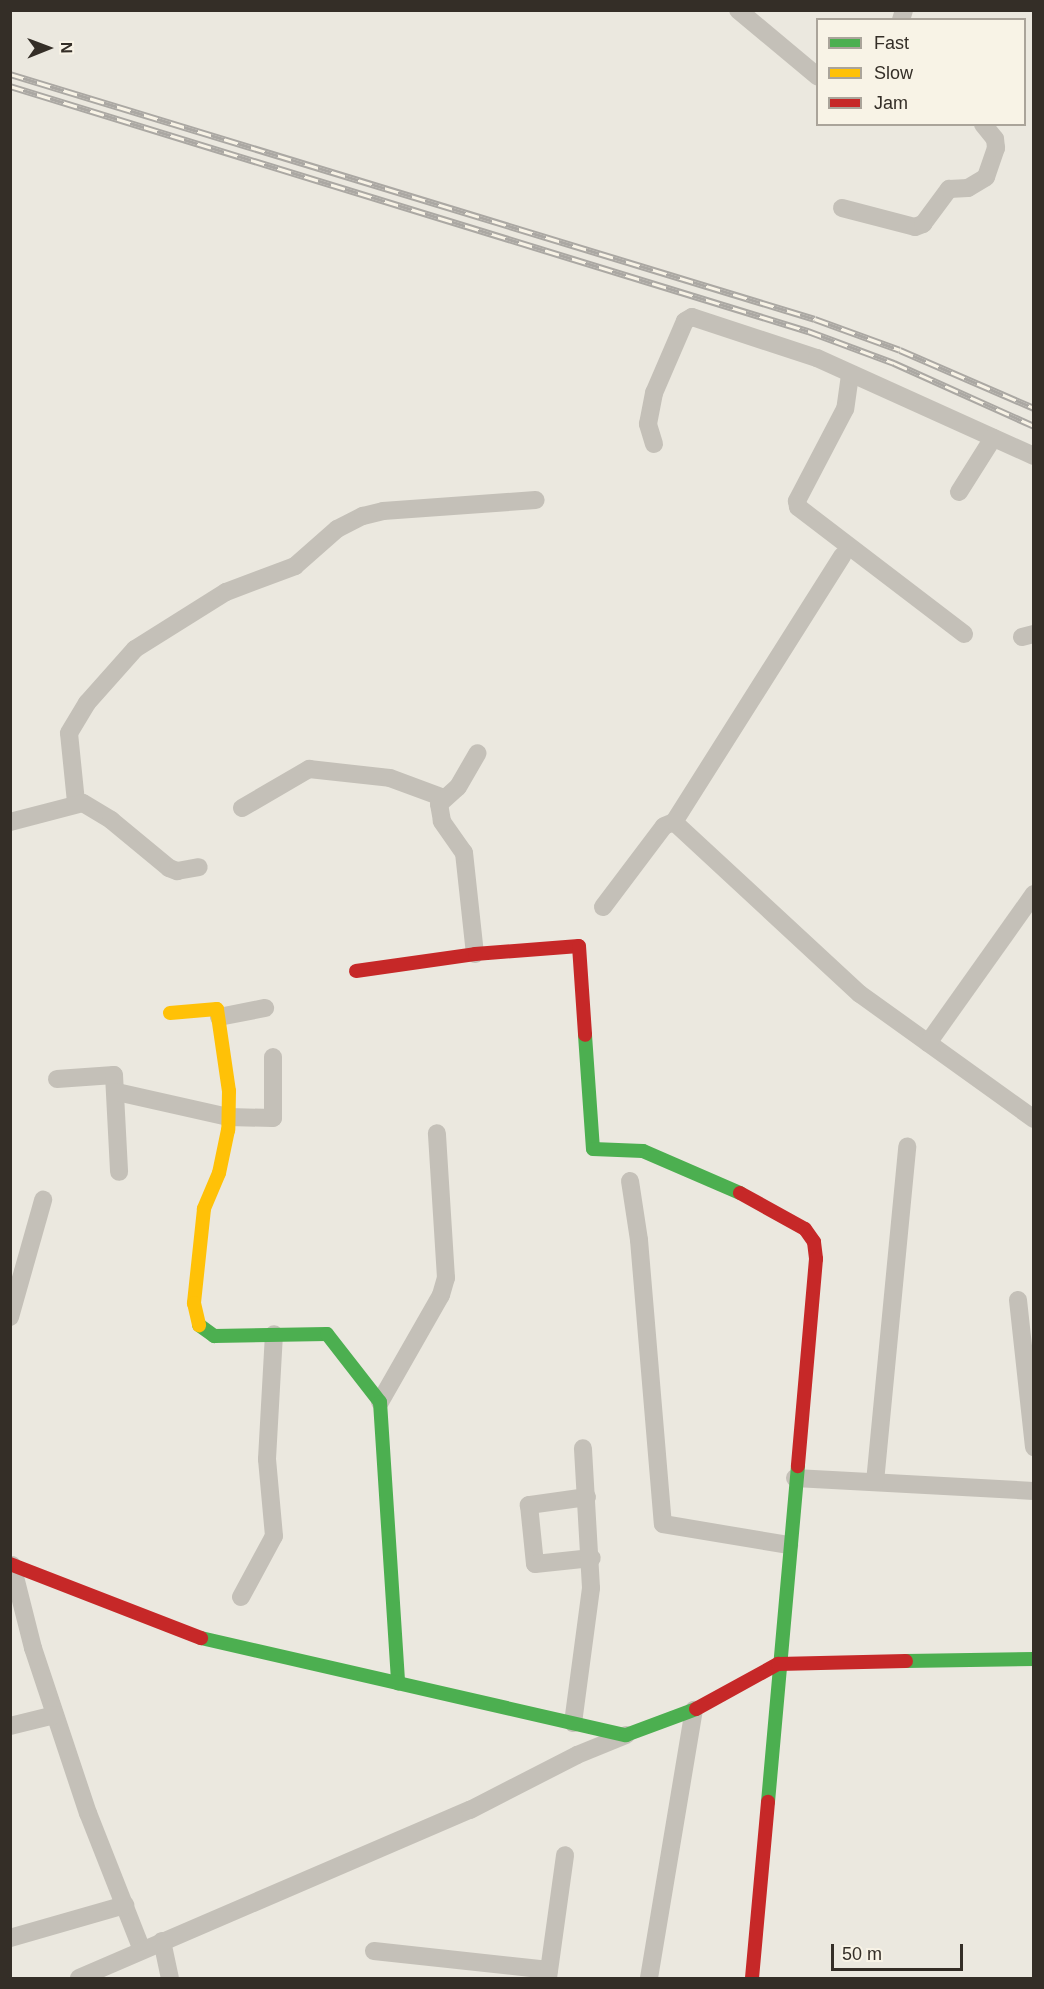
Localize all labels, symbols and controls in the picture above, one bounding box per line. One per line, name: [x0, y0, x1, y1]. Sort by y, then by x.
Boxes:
north arrow: [18, 18, 78, 78]
legend: [816, 18, 1026, 126]
text: Fast: [874, 33, 909, 53]
text: N: [58, 42, 75, 54]
text: Slow: [874, 63, 913, 83]
text: Jam: [874, 93, 908, 113]
scale bar: [834, 1932, 966, 1970]
text: 50 m: [842, 1944, 882, 1964]

